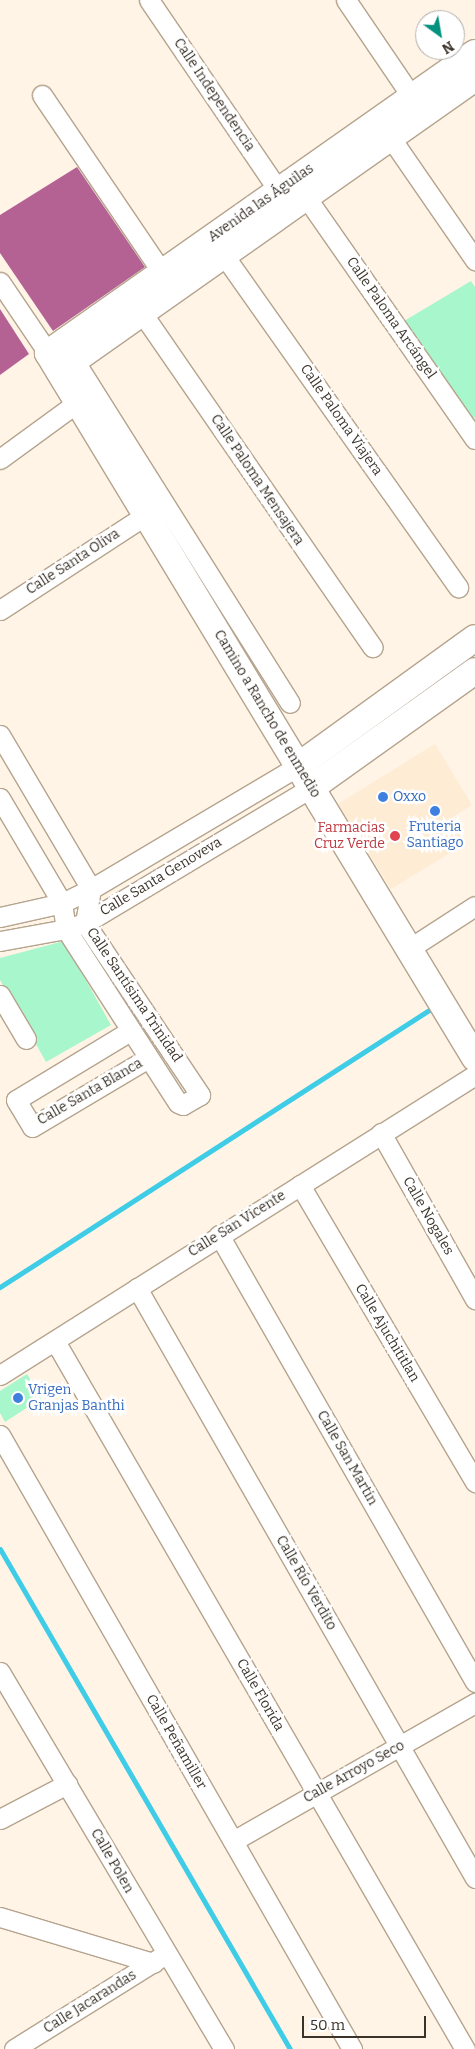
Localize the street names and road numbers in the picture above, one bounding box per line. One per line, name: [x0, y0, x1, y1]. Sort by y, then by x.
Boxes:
street label: Calle Independencia: [170, 35, 258, 155]
street label: Avenida las Águilas: [205, 160, 317, 246]
street label: Calle Paloma Arcángel: [343, 254, 439, 382]
street label: Calle Paloma Viajera: [296, 361, 386, 479]
street label: Calle Paloma Mensajera: [207, 411, 307, 549]
street label: Calle Santa Oliva: [23, 526, 123, 598]
street label: Camino a Rancho de enmedio: [210, 627, 324, 801]
street label: Calle Santa Genoveva: [97, 834, 225, 920]
street label: Calle Santísima Trinidad: [83, 925, 185, 1065]
street label: Calle Santa Blanca: [34, 1055, 146, 1129]
street label: Calle Nogales: [399, 1174, 457, 1258]
street label: Calle San Vicente: [185, 1187, 289, 1261]
street label: Calle Ajuchititlan: [351, 1281, 423, 1385]
street label: Calle San Martin: [313, 1408, 381, 1508]
street label: Calle Río Verdito: [272, 1533, 340, 1633]
street label: Calle Florida: [233, 1656, 287, 1734]
street label: Calle Peñamiller: [142, 1692, 210, 1792]
street label: Calle Arroyo Seco: [301, 1737, 407, 1807]
street label: Calle Polen: [87, 1826, 137, 1896]
street label: Calle Jacarandas: [41, 1967, 139, 2037]

